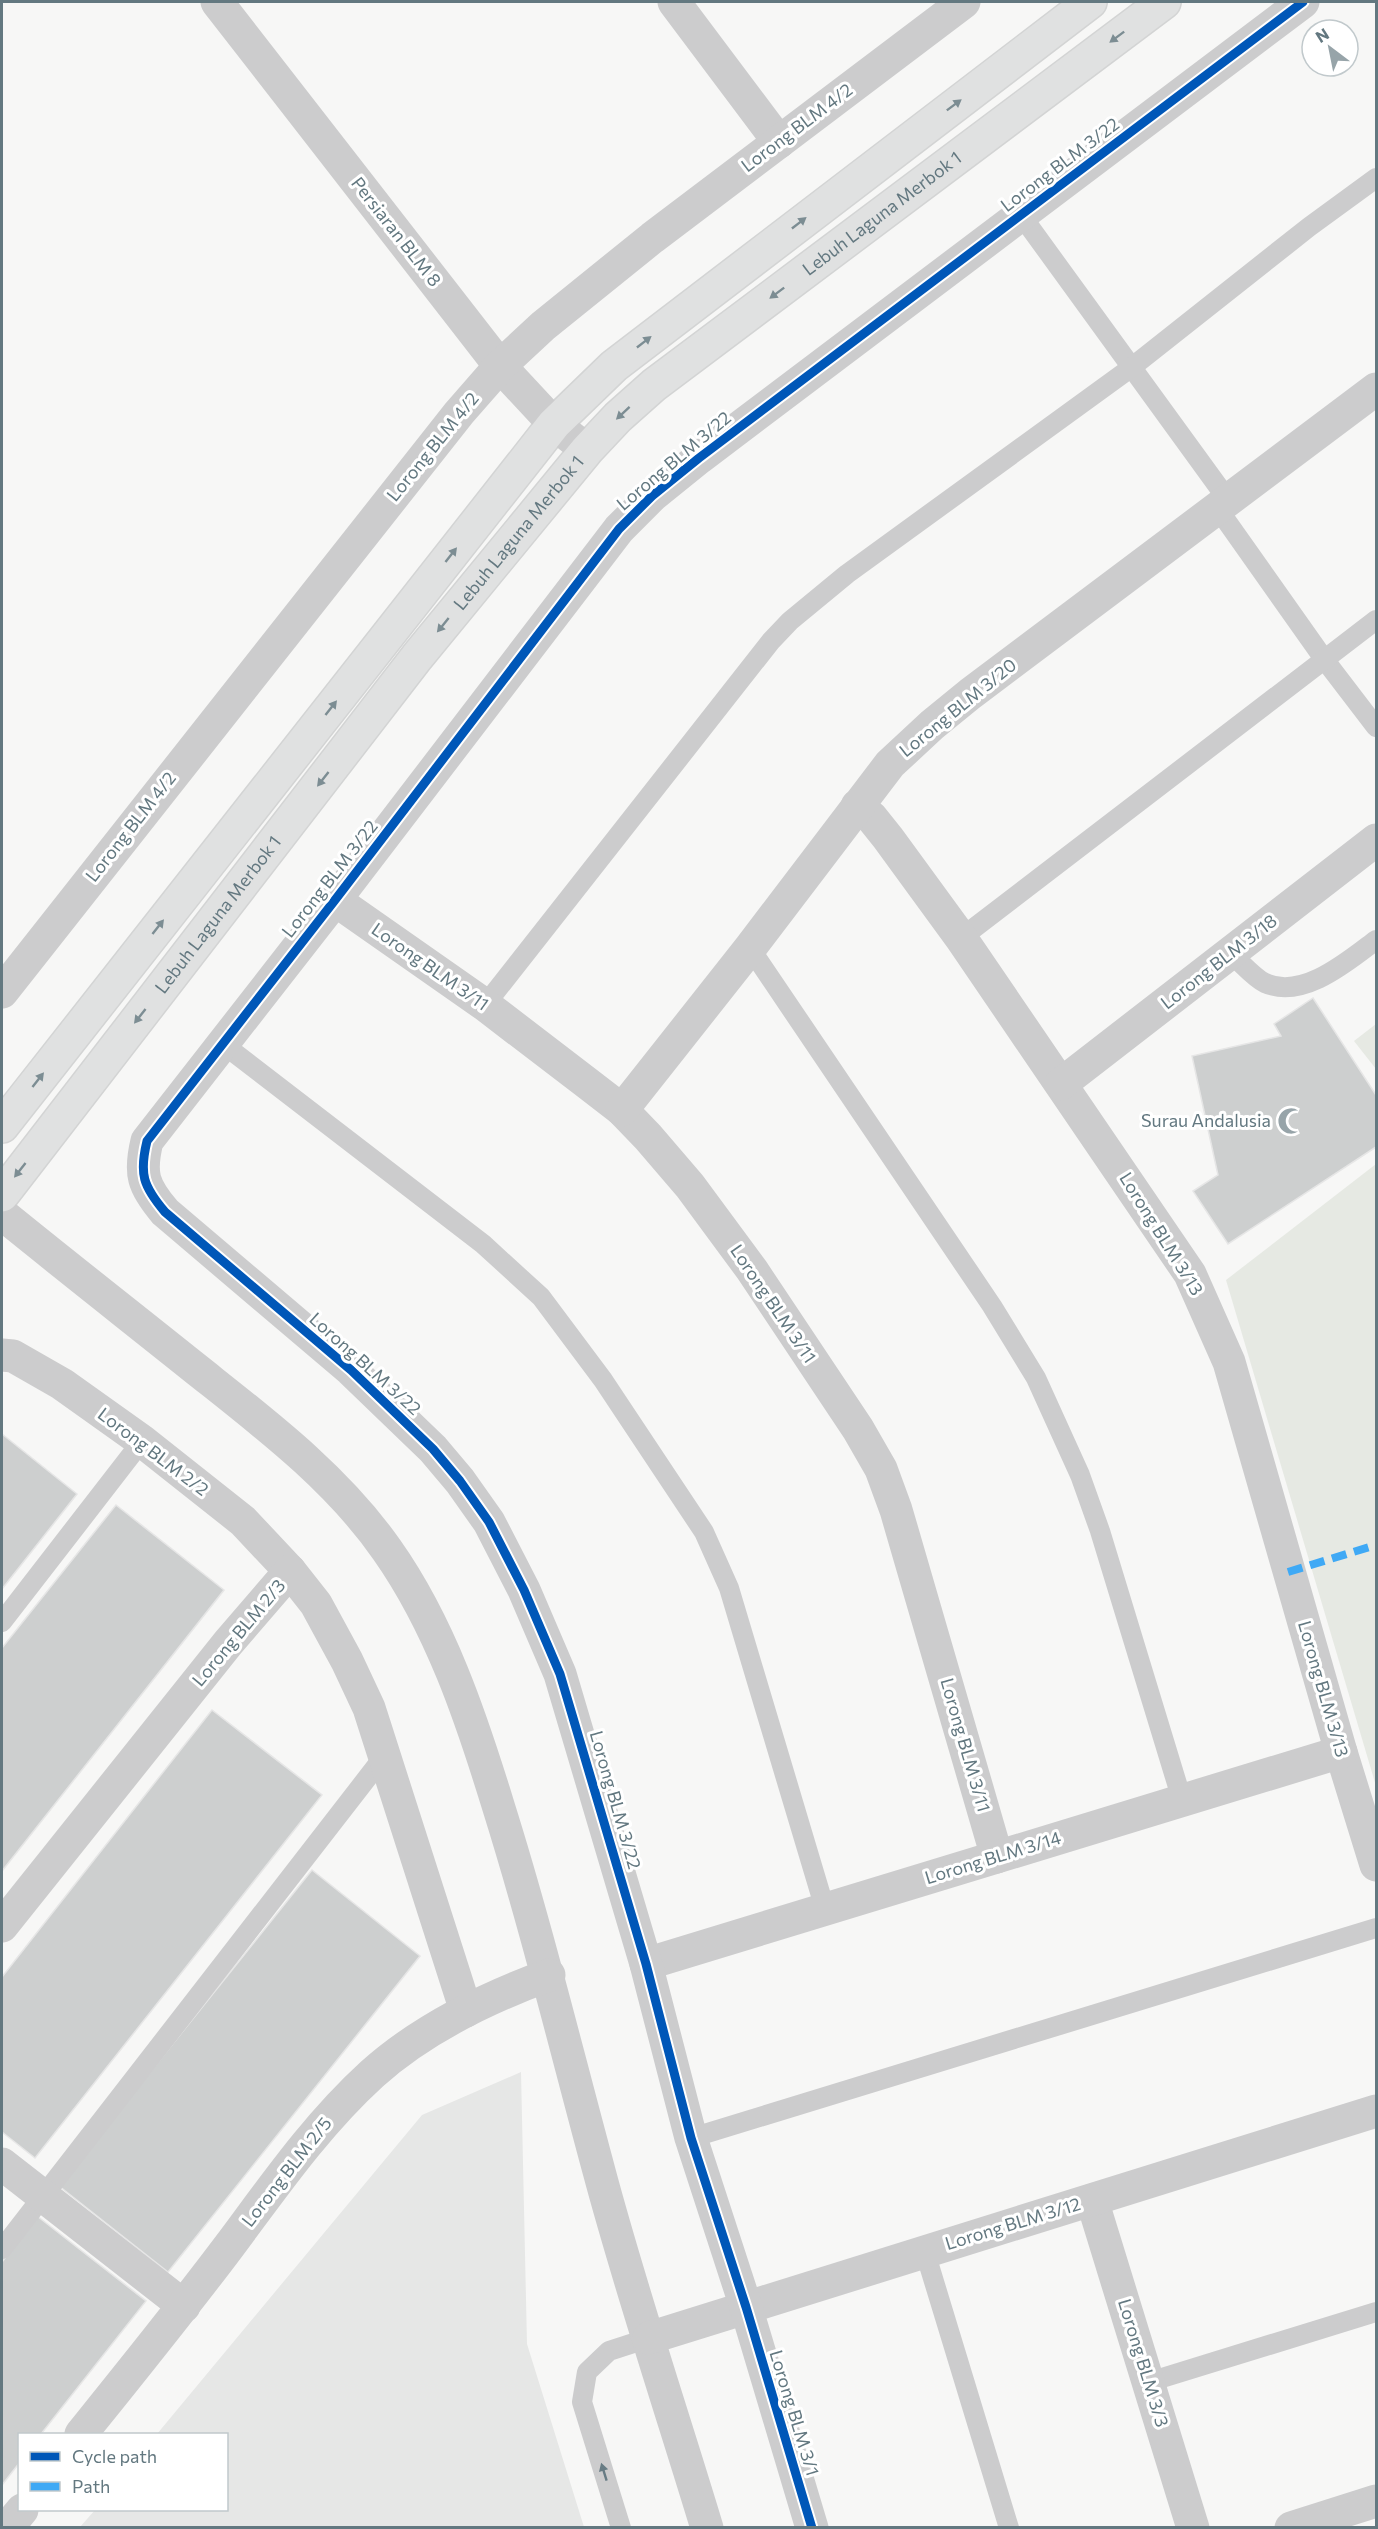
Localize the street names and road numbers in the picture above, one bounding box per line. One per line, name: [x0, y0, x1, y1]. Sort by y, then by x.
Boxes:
street label: Lorong BLM 4/2: [736, 78, 856, 176]
street label: Lorong BLM 3/22: [996, 112, 1123, 216]
street label: Lebuh Laguna Merbok 1: [798, 146, 965, 280]
street label: Persiaran BLM 8: [347, 172, 447, 291]
street label: Lorong BLM 4/2: [382, 388, 483, 505]
street label: Lorong BLM 3/22: [612, 406, 735, 515]
street label: Lebuh Laguna Merbok 1: [448, 451, 588, 614]
street label: Lorong BLM 3/20: [894, 653, 1020, 761]
street label: Lorong BLM 4/2: [80, 767, 180, 886]
street label: Lorong BLM 3/22: [277, 815, 382, 941]
street label: Lebuh Laguna Merbok 1: [150, 831, 285, 997]
street label: Lorong BLM 3/18: [1156, 909, 1281, 1013]
street label: Lorong BLM 3/11: [368, 918, 493, 1015]
street label: Lorong BLM 3/13: [1115, 1168, 1208, 1299]
street label: Lorong BLM 3/11: [726, 1240, 822, 1367]
street label: Lorong BLM 3/22: [305, 1307, 426, 1419]
street label: Lorong BLM 2/2: [94, 1402, 213, 1500]
street label: Lorong BLM 2/3: [187, 1574, 289, 1690]
street label: Lorong BLM 3/13: [1294, 1618, 1354, 1759]
street label: Lorong BLM 3/11: [936, 1675, 996, 1814]
street label: Lorong BLM 3/22: [586, 1728, 646, 1871]
street label: Lorong BLM 3/14: [922, 1826, 1064, 1888]
street label: Lorong BLM 2/5: [237, 2112, 336, 2231]
street label: Lorong BLM 3/12: [942, 2192, 1083, 2254]
street label: Lorong BLM 3/3: [1114, 2296, 1174, 2430]
street label: Lorong BLM 3/1: [765, 2347, 825, 2478]

